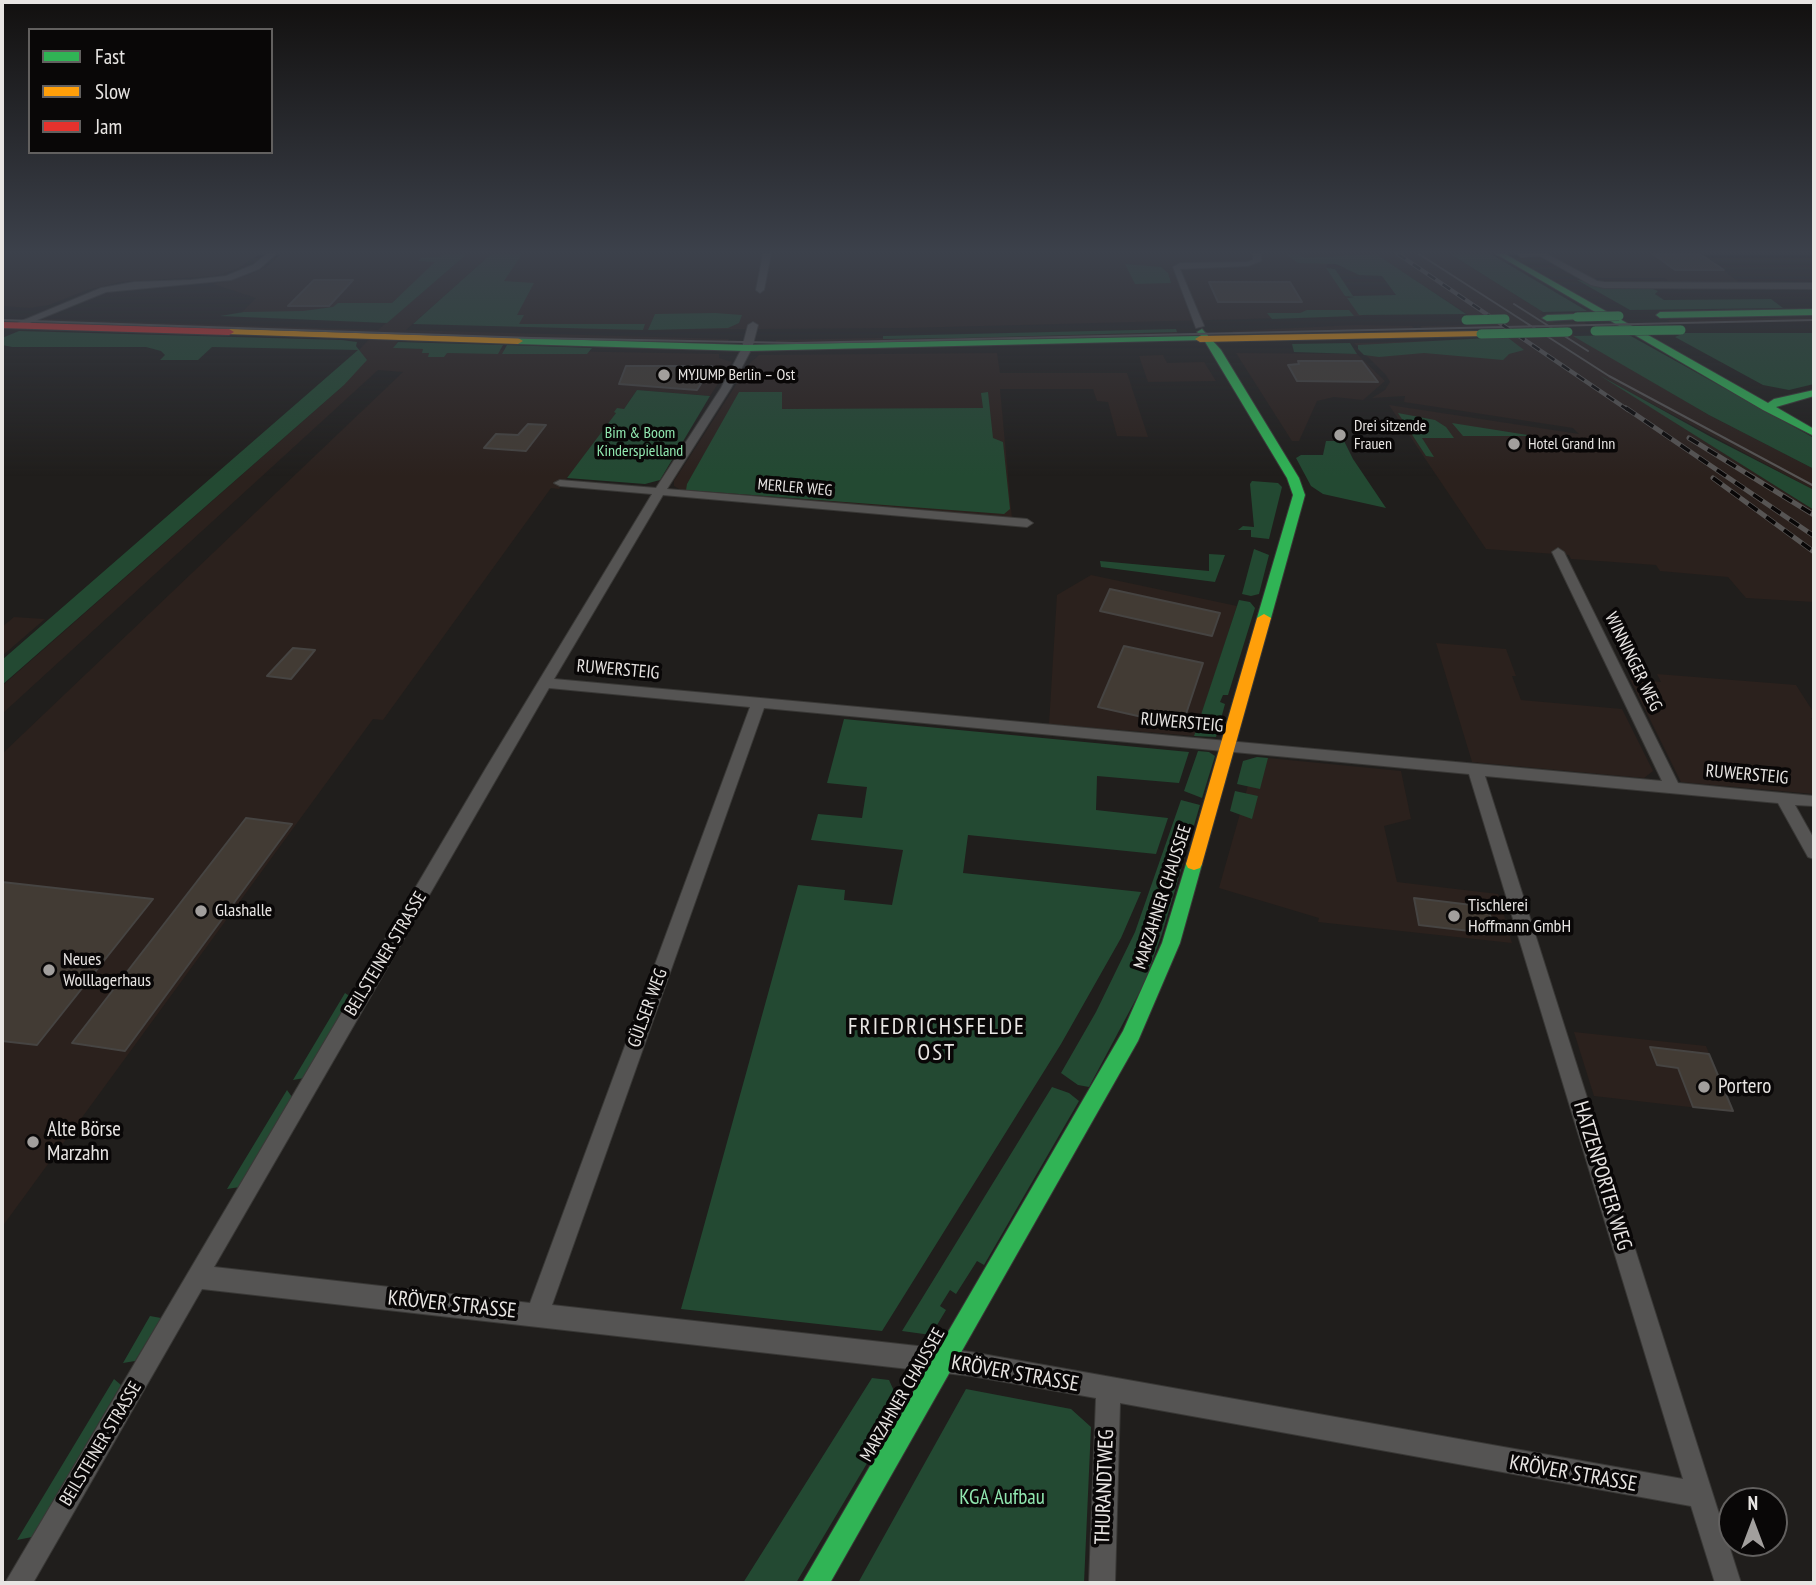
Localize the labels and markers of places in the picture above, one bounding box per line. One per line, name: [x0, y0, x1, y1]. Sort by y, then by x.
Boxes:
place label: MYJUMP Berlin – Ost: [678, 365, 795, 385]
marker: MYJUMP Berlin – Ost: [656, 367, 672, 383]
place label: Drei sitzende Frauen: [1354, 416, 1426, 454]
marker: Drei sitzende Frauen: [1332, 427, 1348, 443]
place label: Hotel Grand Inn: [1528, 434, 1615, 454]
marker: Hotel Grand Inn: [1506, 436, 1522, 452]
place label: Tischlerei Hoffmann GmbH: [1468, 895, 1571, 937]
place label: Glashalle: [215, 900, 272, 922]
marker: Glashalle: [193, 903, 209, 919]
marker: Tischlerei Hoffmann GmbH: [1446, 908, 1462, 924]
place label: Neues Wolllagerhaus: [63, 949, 151, 992]
marker: Neues Wolllagerhaus: [41, 962, 57, 978]
place label: Portero: [1718, 1074, 1771, 1100]
marker: Portero: [1696, 1079, 1712, 1095]
place label: Alte Börse Marzahn: [47, 1117, 121, 1167]
marker: Alte Börse Marzahn: [25, 1134, 41, 1150]

